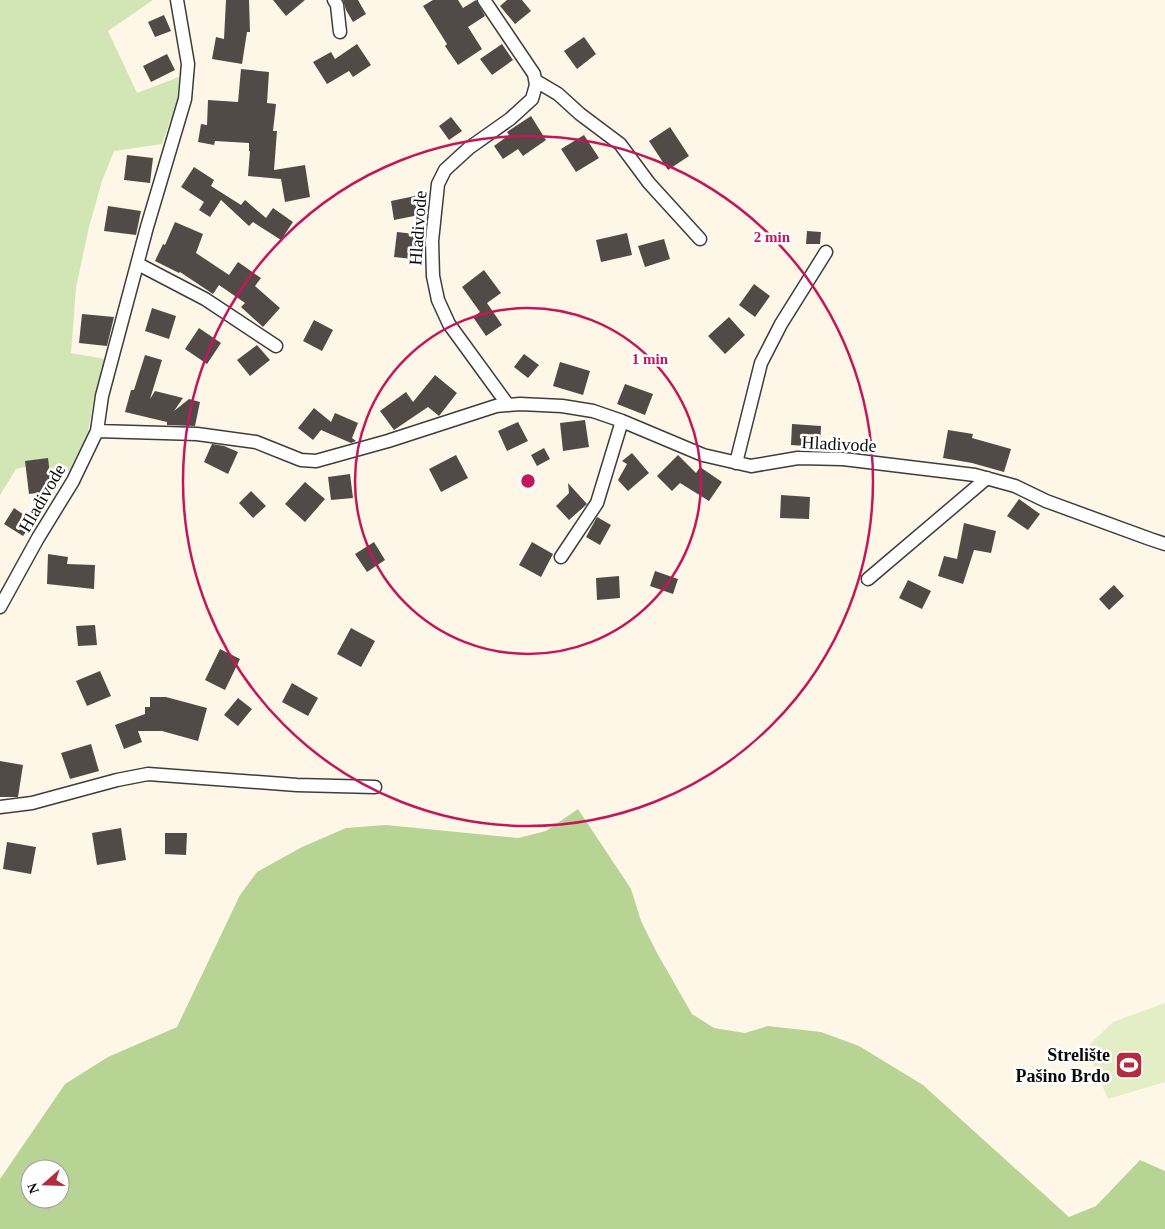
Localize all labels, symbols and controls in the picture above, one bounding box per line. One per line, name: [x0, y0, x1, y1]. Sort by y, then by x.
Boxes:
street label: Hladivode: [405, 190, 431, 266]
text: 2 min: [754, 229, 791, 245]
text: 1 min: [632, 351, 669, 367]
street label: Hladivode: [801, 432, 877, 456]
street label: Hladivode: [15, 461, 69, 535]
centre of rings: [519, 472, 537, 490]
place label: Strelište Pašino Brdo: [1015, 1045, 1110, 1086]
sports icon: Strelište Pašino Brdo: [1114, 1050, 1144, 1080]
north arrow: [20, 1159, 70, 1209]
text: N: [24, 1181, 42, 1196]

